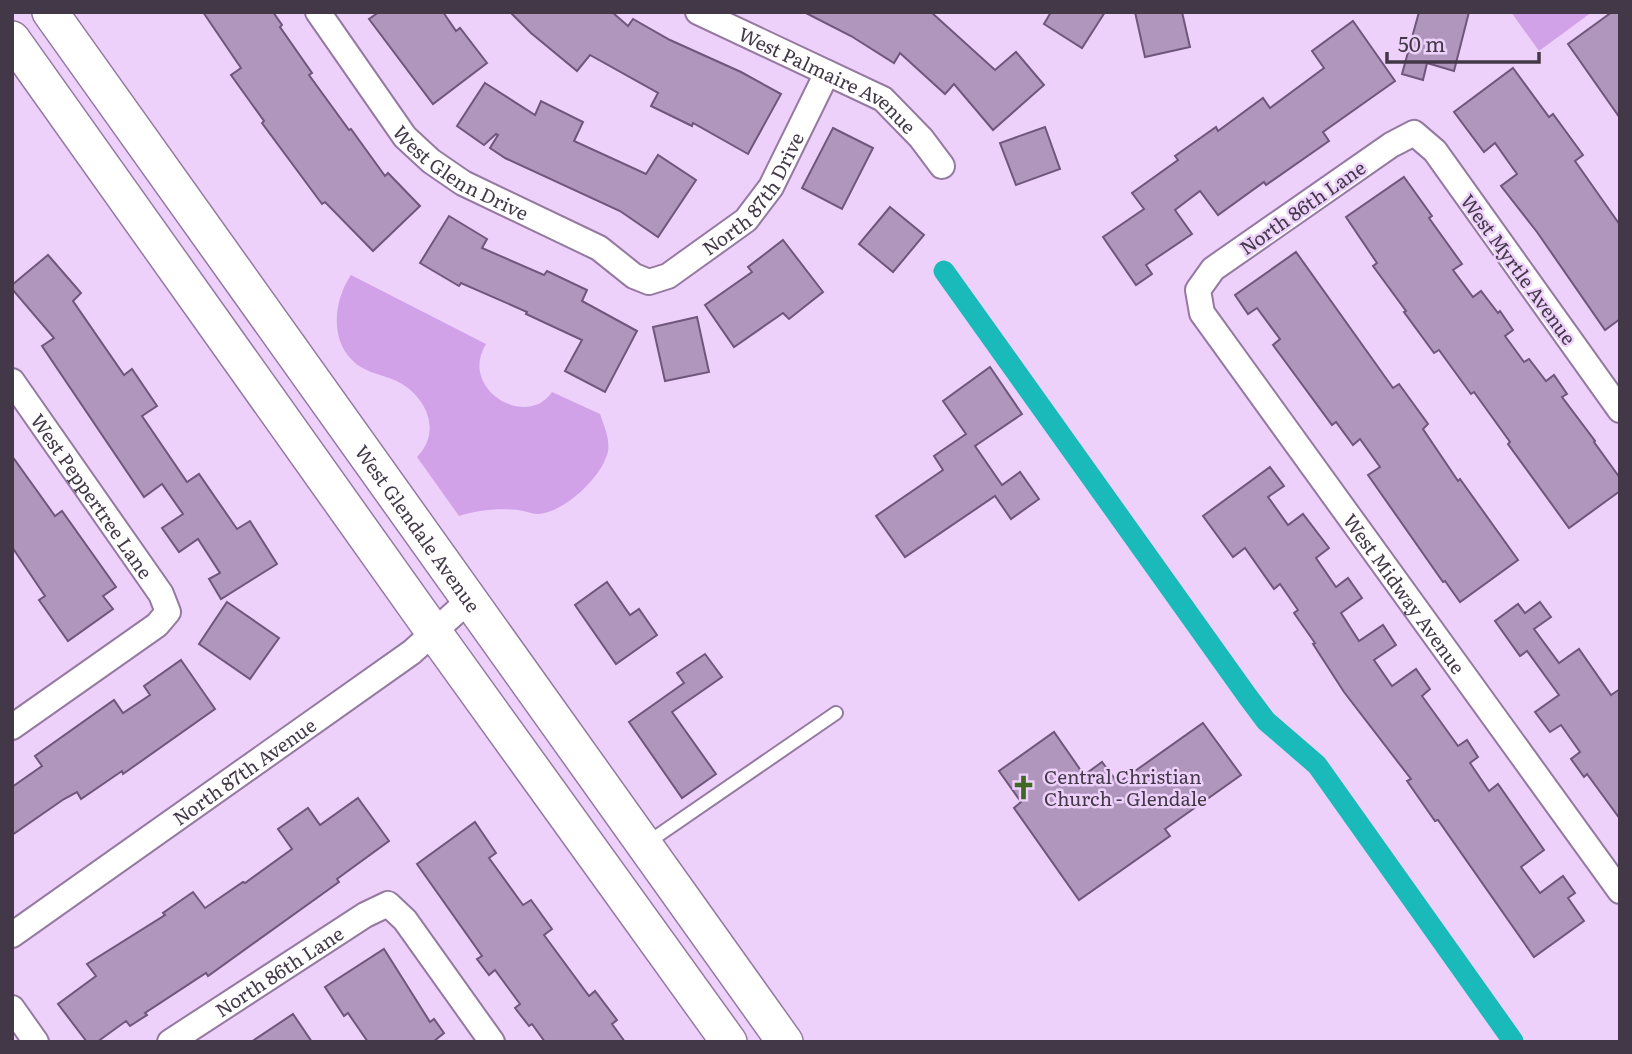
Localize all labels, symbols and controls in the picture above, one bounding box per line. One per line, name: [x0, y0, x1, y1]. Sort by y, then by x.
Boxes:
street label: West Palmaire Avenue: [734, 19, 923, 140]
scale bar: [1387, 21, 1539, 65]
text: 50 m: [1398, 27, 1445, 58]
street label: West Glenn Drive: [387, 119, 533, 226]
street label: North 87th Drive: [696, 127, 810, 261]
street label: North 86th Lane: [1233, 153, 1371, 261]
street label: West Myrtle Avenue: [1455, 188, 1583, 350]
street label: West Peppertree Lane: [25, 407, 160, 584]
street label: West Glendale Avenue: [349, 439, 488, 618]
street label: West Midway Avenue: [1337, 507, 1472, 679]
street label: North 87th Avenue: [166, 710, 321, 831]
place label: Central Christian Church - Glendale: [1044, 762, 1207, 812]
church icon: Central Christian Church - Glendale: [1010, 773, 1038, 801]
street label: North 86th Lane: [209, 919, 349, 1023]

